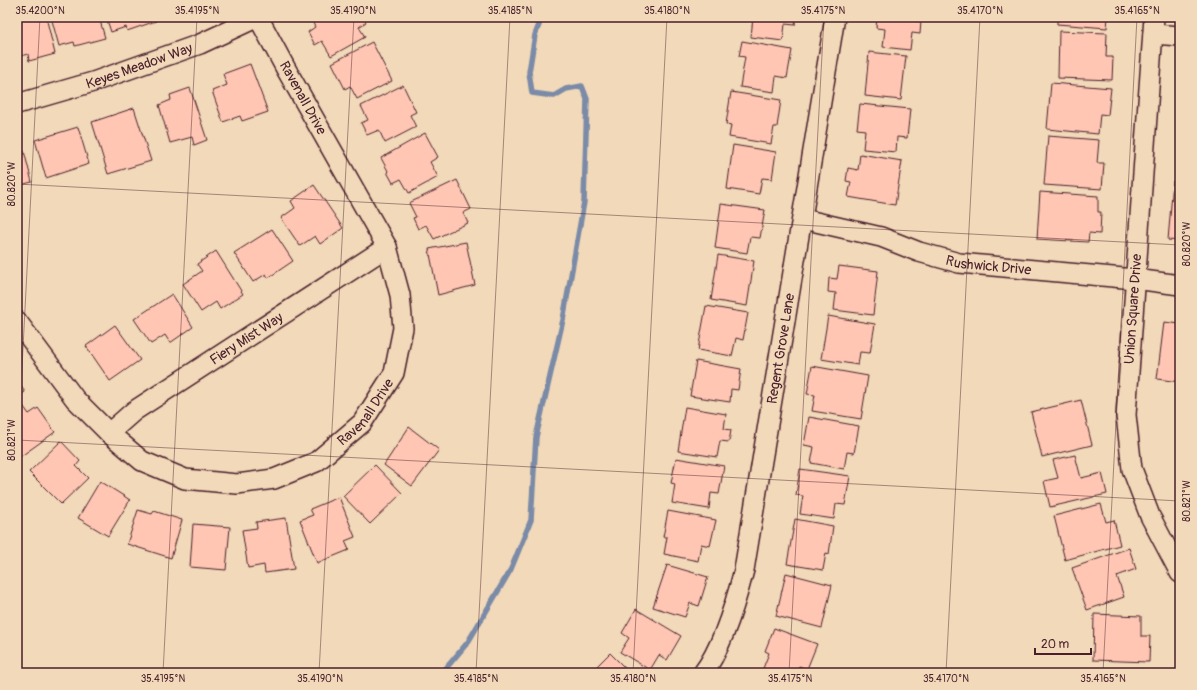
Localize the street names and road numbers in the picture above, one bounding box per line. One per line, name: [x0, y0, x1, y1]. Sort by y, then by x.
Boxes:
street label: Keyes Meadow Way: [84, 39, 195, 92]
street label: Ravenall Drive: [276, 58, 330, 138]
street label: Rushwick Drive: [944, 251, 1032, 278]
street label: Union Square Drive: [1121, 253, 1145, 365]
street label: Regent Grove Lane: [763, 292, 798, 405]
street label: Fiery Mist Way: [206, 308, 286, 368]
street label: Ravenall Drive: [333, 375, 397, 449]

